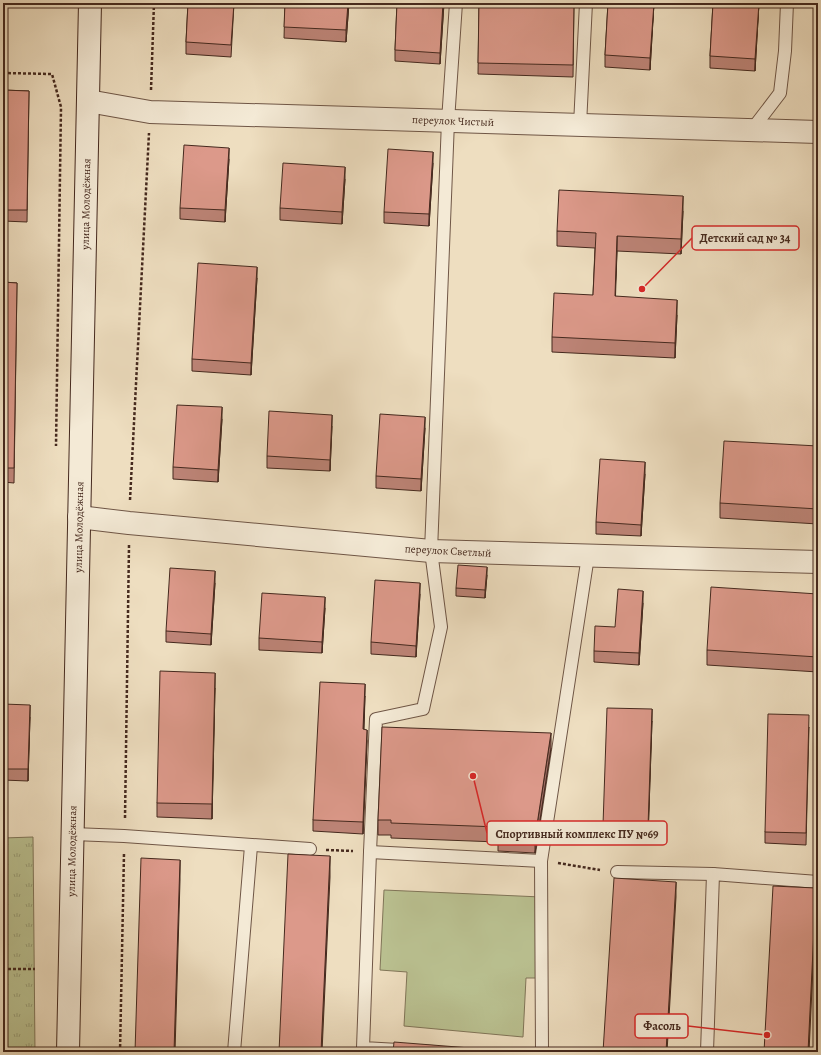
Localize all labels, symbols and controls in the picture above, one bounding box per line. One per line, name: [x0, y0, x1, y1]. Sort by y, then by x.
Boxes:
street label: переулок Чистый: [412, 112, 494, 130]
street label: улица Молодёжная: [78, 158, 94, 251]
callout: Детский сад № 34: [692, 226, 799, 250]
text: Детский сад № 34: [700, 230, 791, 246]
street label: улица Молодёжная: [71, 481, 87, 574]
street label: переулок Светлый: [404, 541, 492, 561]
street label: улица Молодёжная: [64, 805, 80, 898]
callout: Спортивный комплекс ПУ №69: [487, 821, 667, 845]
text: Спортивный комплекс ПУ №69: [495, 826, 659, 842]
callout: Фасоль: [635, 1014, 688, 1038]
text: Фасоль: [643, 1018, 681, 1034]

